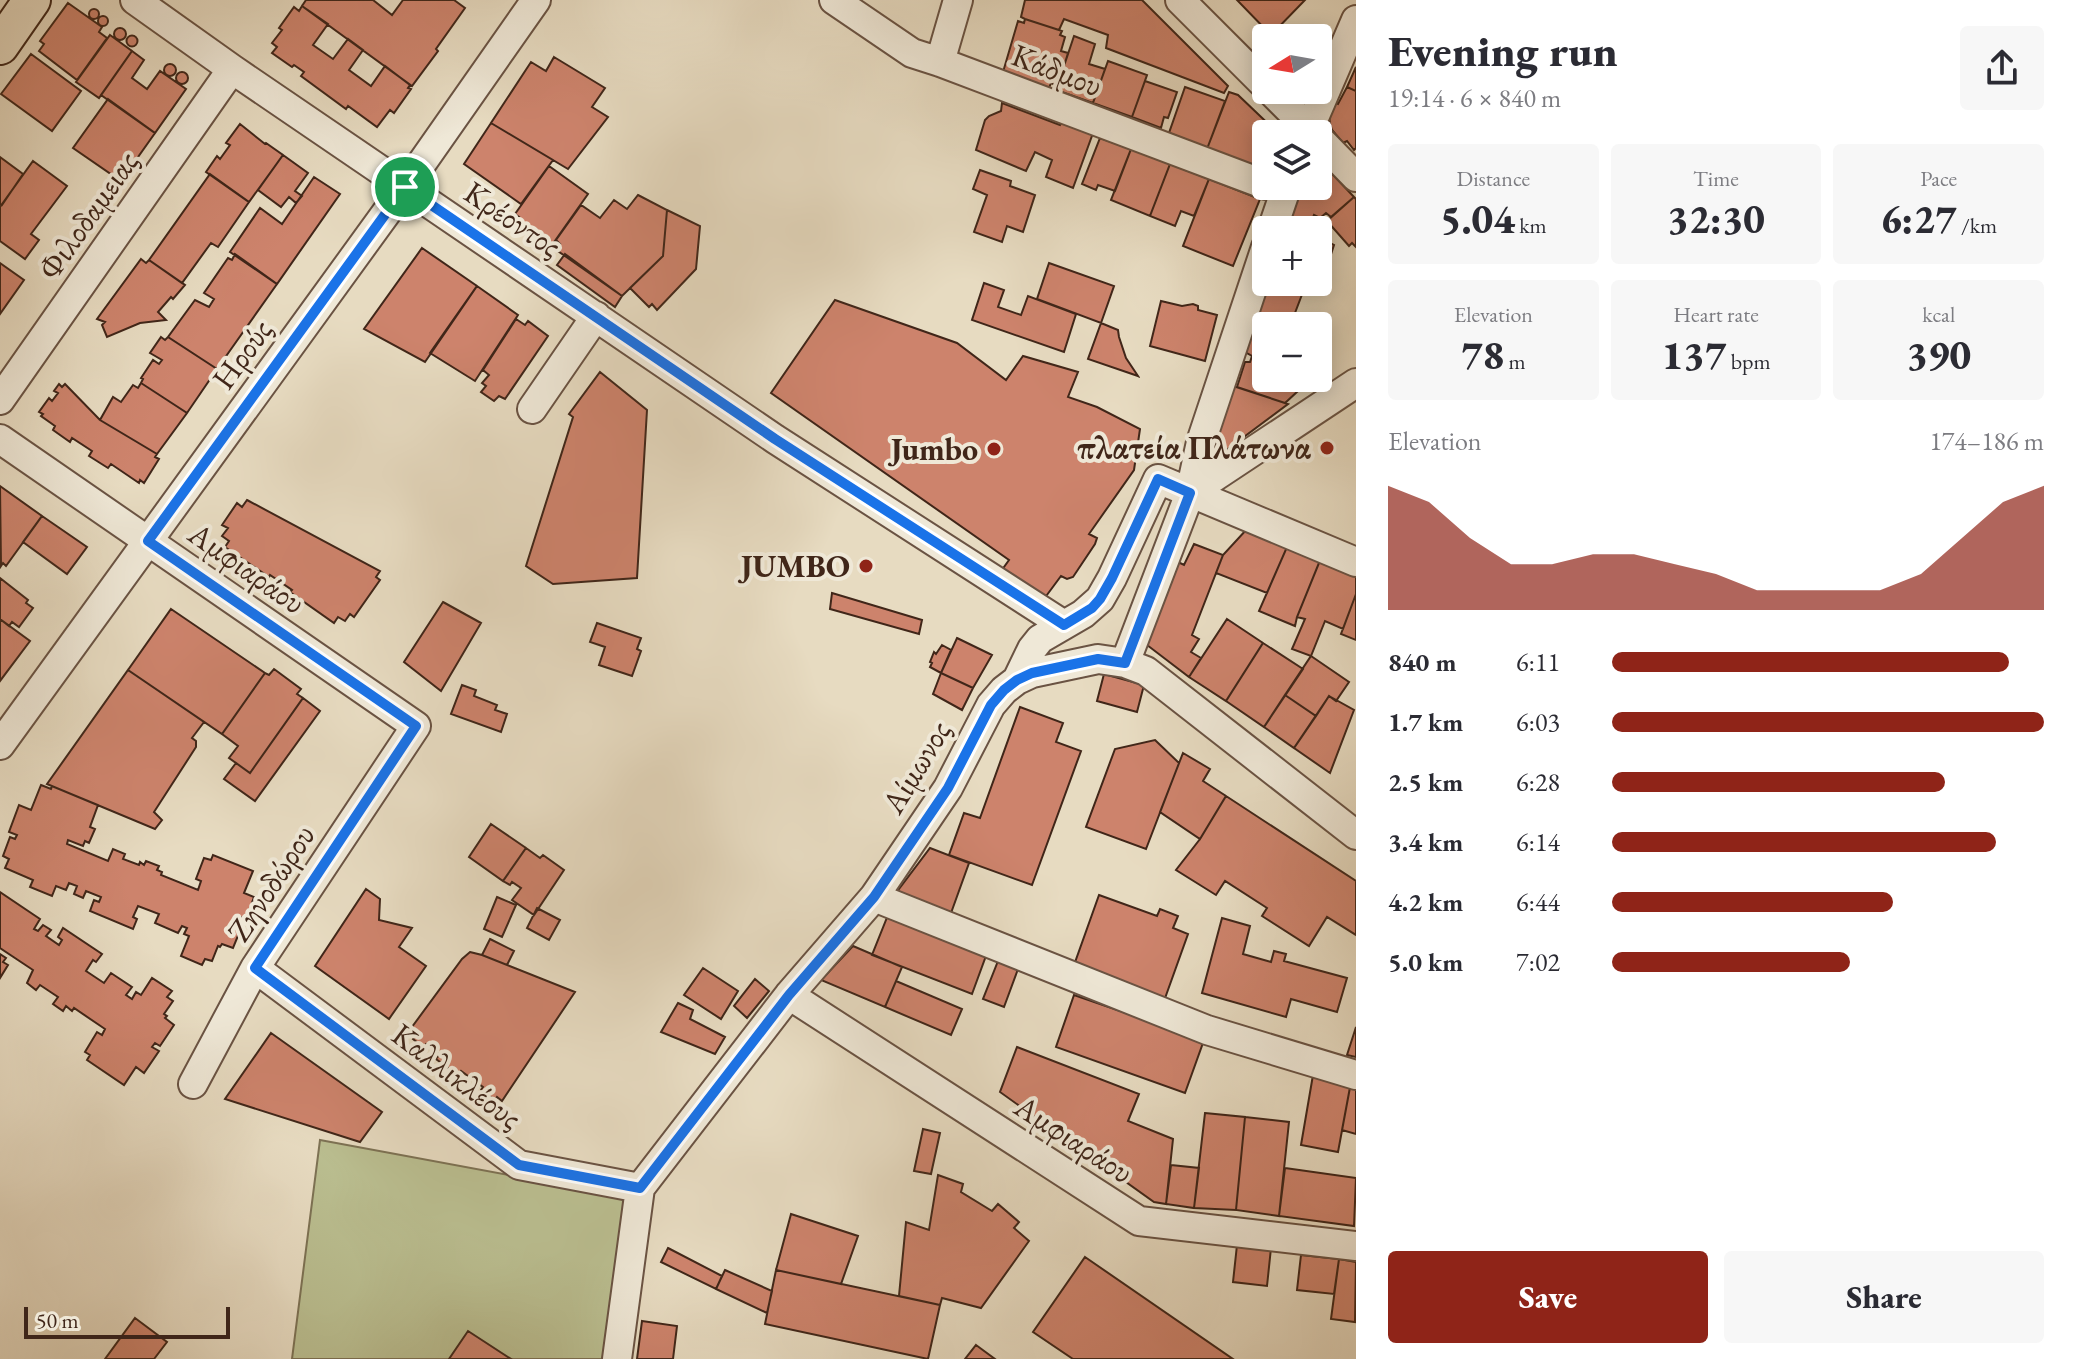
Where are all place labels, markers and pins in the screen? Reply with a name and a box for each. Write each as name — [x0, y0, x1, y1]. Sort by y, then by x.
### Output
pin — [371, 153, 439, 221]
place label: πλατεία Πλάτωνα — [1077, 427, 1312, 469]
place label: Jumbo — [887, 428, 978, 470]
marker: πλατεία Πλάτωνα — [1318, 439, 1336, 457]
marker: Jumbo — [985, 440, 1003, 458]
place label: JUMBO — [738, 545, 850, 587]
marker: JUMBO — [857, 557, 875, 575]

